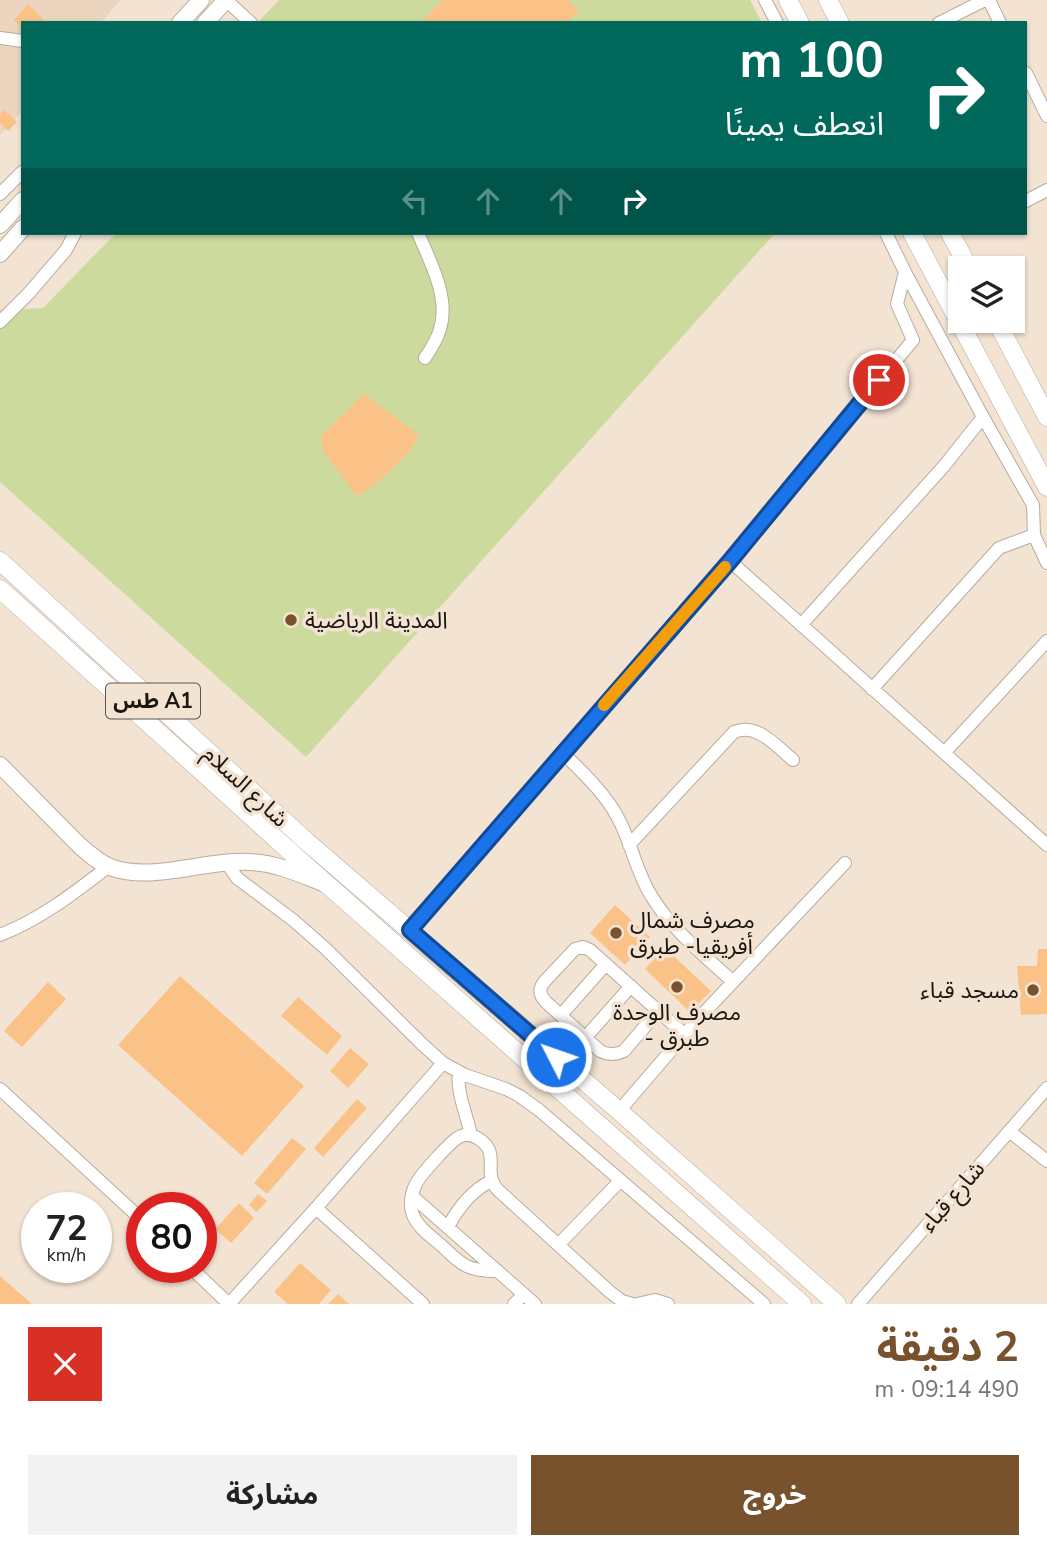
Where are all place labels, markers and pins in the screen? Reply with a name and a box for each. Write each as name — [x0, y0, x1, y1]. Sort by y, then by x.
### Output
pin — [849, 350, 909, 410]
place label: المدينة الرياضية — [305, 605, 448, 636]
marker: المدينة الرياضية — [283, 612, 299, 628]
place label: مصرف شمال أفريقيا- طبرق — [630, 905, 755, 962]
marker: مصرف شمال أفريقيا- طبرق — [608, 925, 624, 941]
place label: مسجد قباء — [920, 975, 1019, 1006]
marker: مصرف الوحدة - طبرق — [669, 979, 685, 995]
marker: مسجد قباء — [1025, 982, 1041, 998]
place label: مصرف الوحدة - طبرق — [613, 997, 741, 1054]

